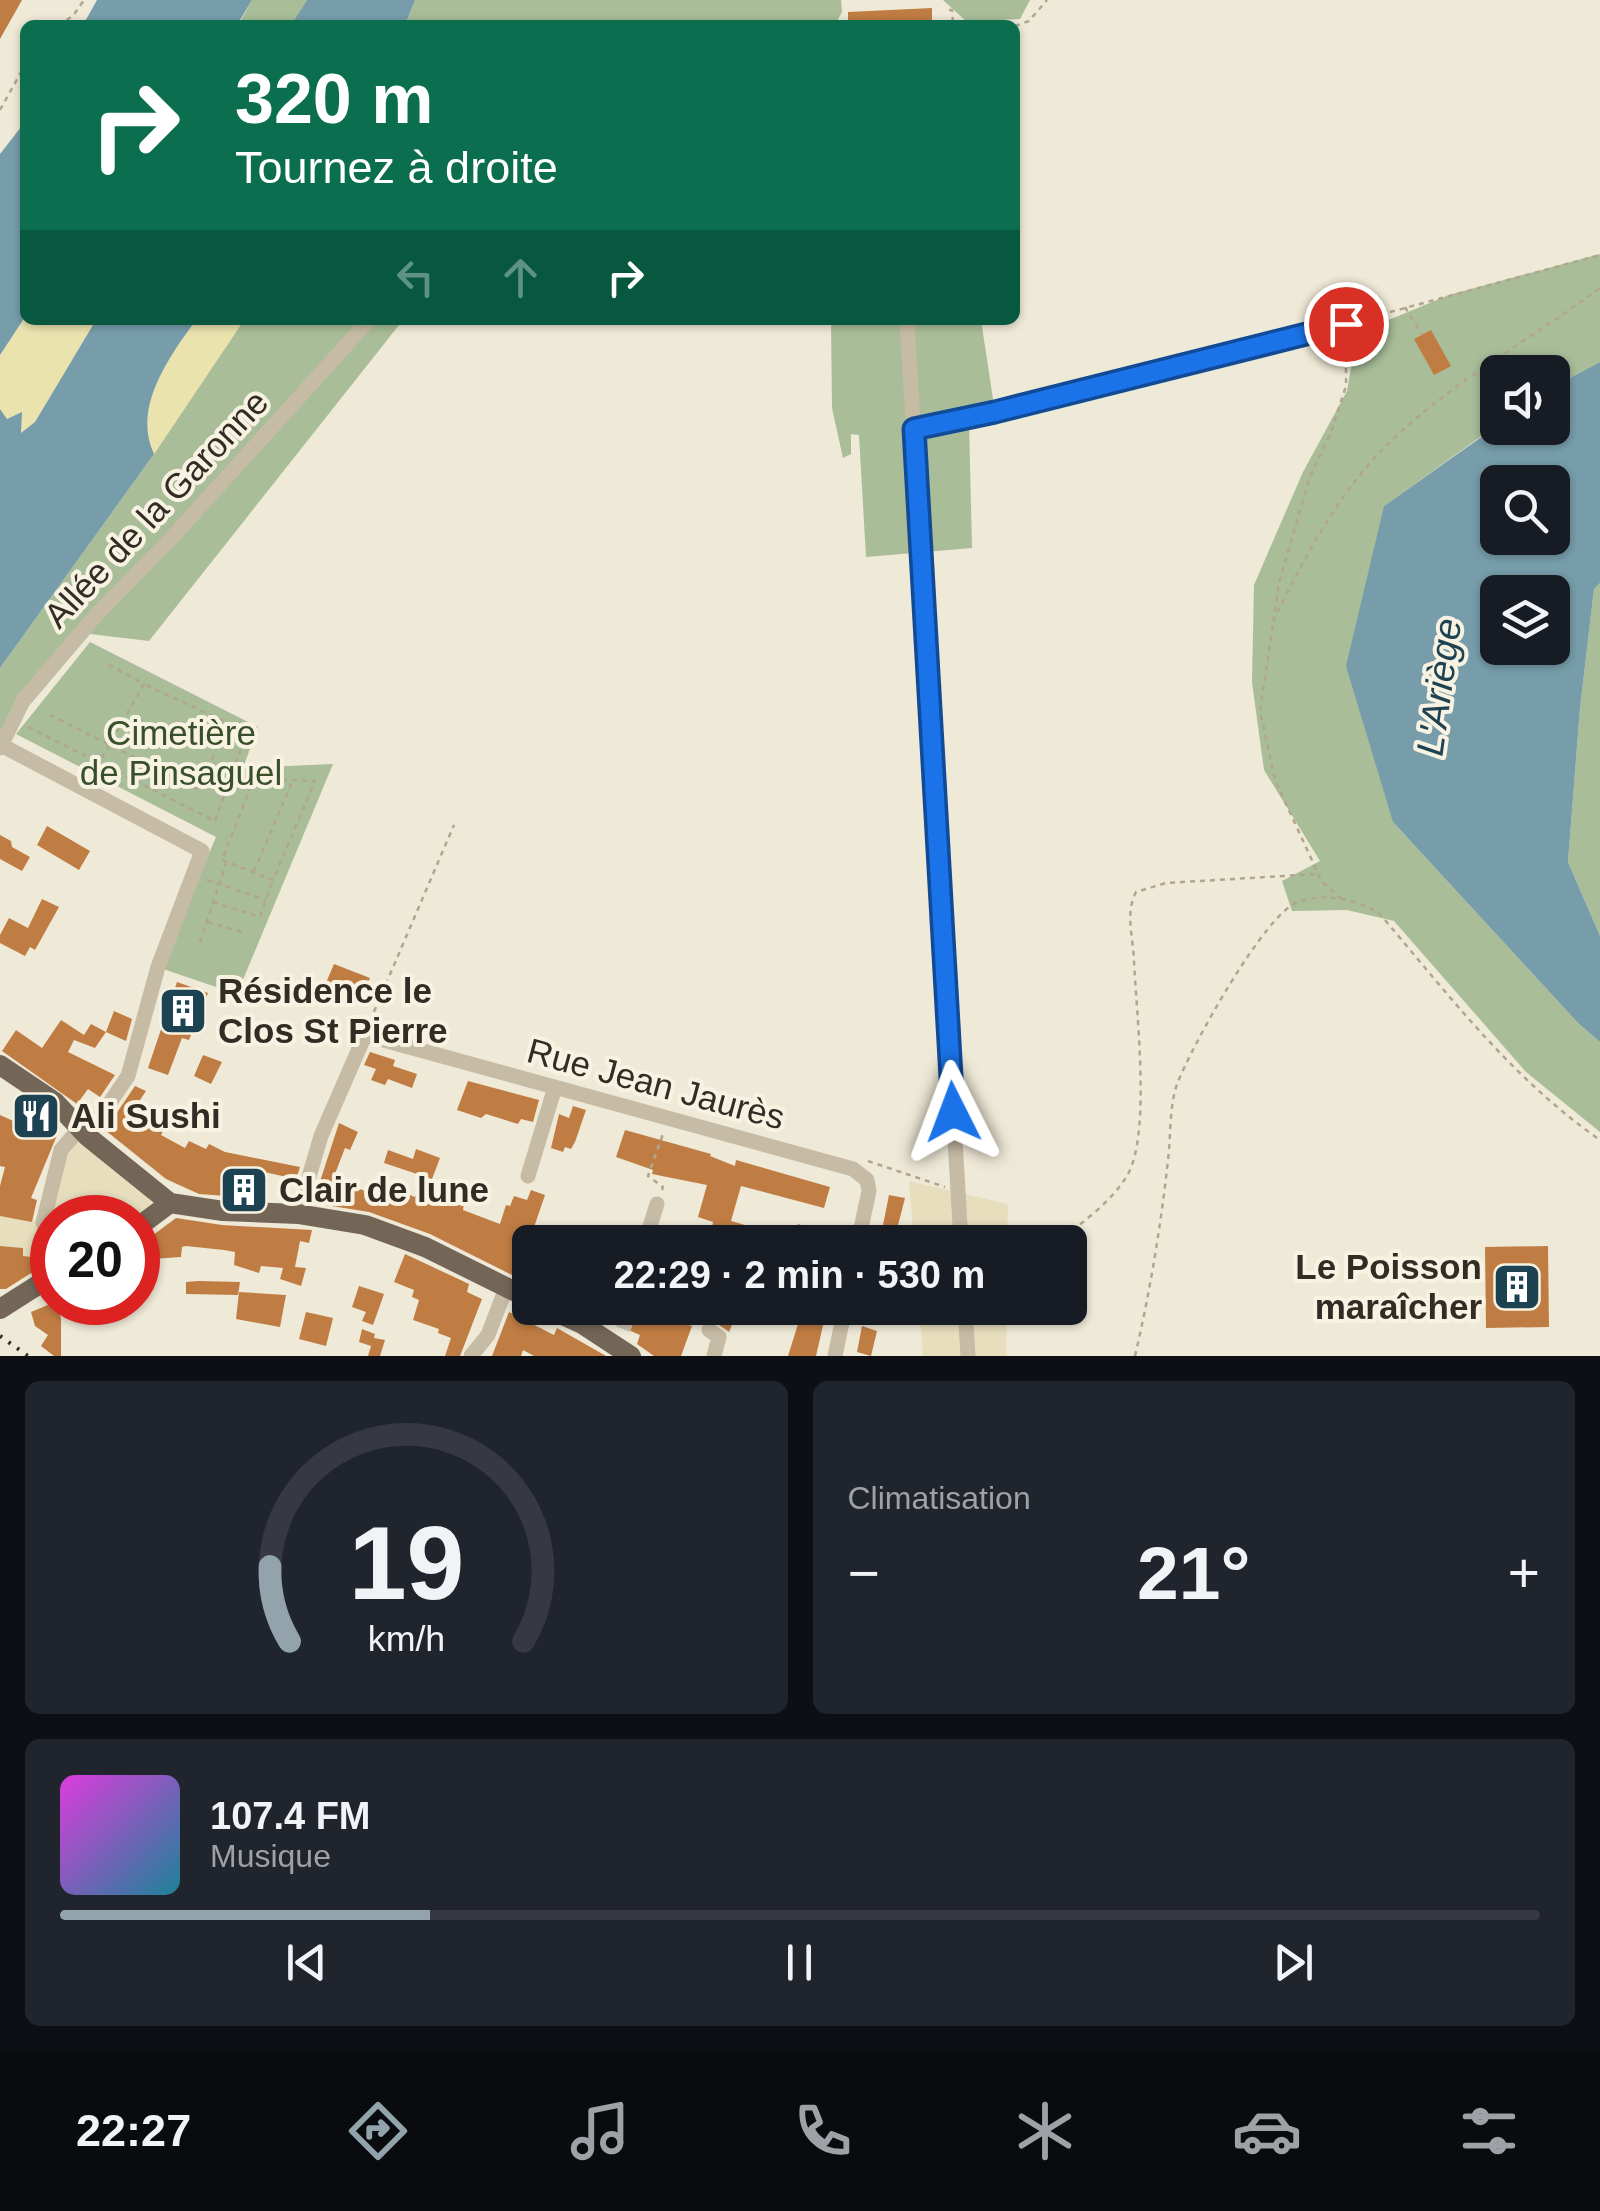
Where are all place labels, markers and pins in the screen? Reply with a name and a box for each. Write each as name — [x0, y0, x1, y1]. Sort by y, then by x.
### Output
pin — [1304, 282, 1389, 367]
place label: Résidence le Clos St Pierre — [218, 971, 448, 1050]
building icon: Résidence le Clos St Pierre — [157, 985, 209, 1037]
restaurant icon: Ali Sushi — [10, 1090, 62, 1142]
place label: Ali Sushi — [71, 1096, 221, 1135]
building icon: Clair de lune — [218, 1164, 270, 1216]
place label: Clair de lune — [279, 1170, 489, 1209]
place label: Le Poisson maraîcher — [1295, 1247, 1482, 1326]
building icon: Le Poisson maraîcher — [1491, 1261, 1543, 1313]

